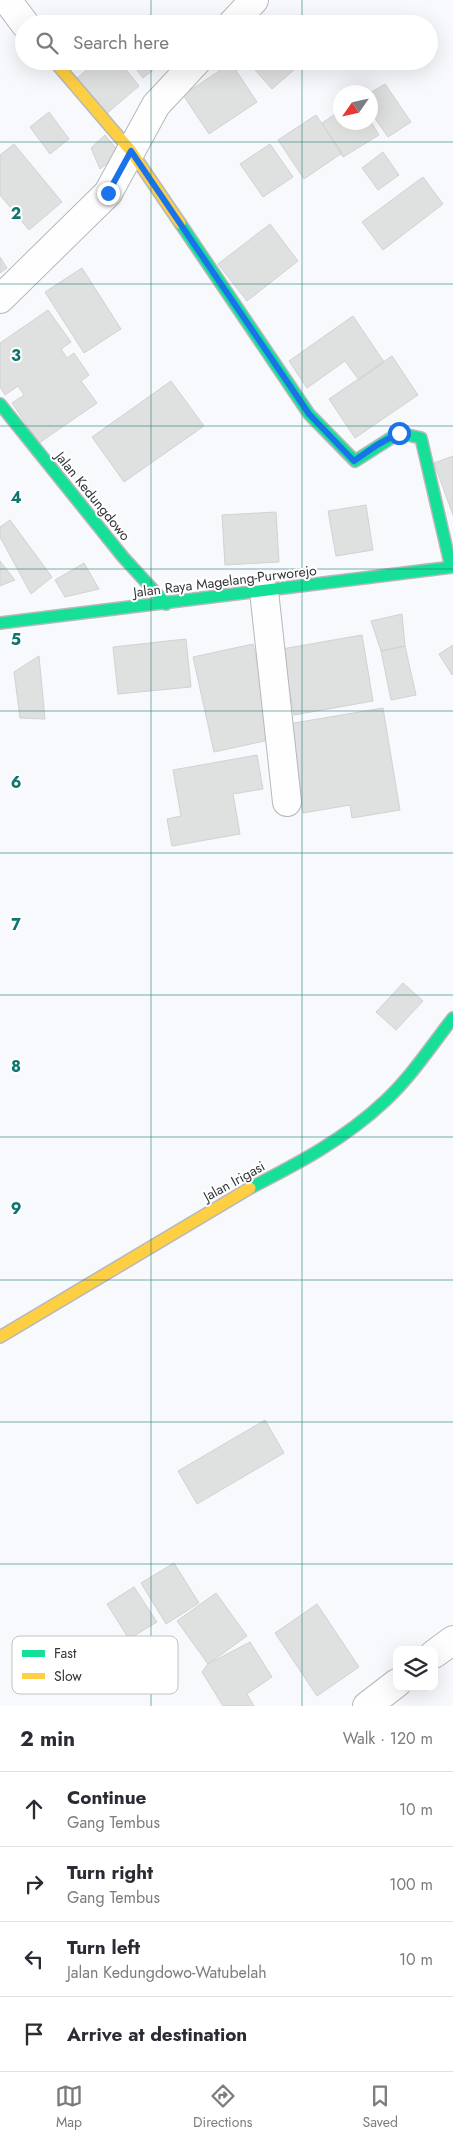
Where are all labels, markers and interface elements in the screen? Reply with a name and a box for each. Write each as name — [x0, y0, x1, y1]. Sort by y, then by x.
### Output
search box — [15, 15, 438, 70]
icon: search — [33, 29, 61, 57]
text: Search here — [73, 29, 169, 56]
north arrow — [333, 85, 378, 130]
route end — [97, 182, 120, 205]
text: 2 — [11, 202, 21, 225]
text: 3 — [11, 344, 21, 367]
route start — [388, 422, 411, 445]
street label: Jalan Kedungdowo — [50, 446, 135, 545]
text: 4 — [10, 486, 22, 509]
street label: Jalan Raya Magelang-Purworejo — [130, 560, 318, 602]
text: 5 — [11, 628, 21, 651]
text: 6 — [11, 771, 21, 794]
text: 7 — [11, 913, 21, 936]
text: 8 — [11, 1055, 21, 1078]
street label: Jalan Irigasi — [198, 1156, 268, 1207]
text: 9 — [11, 1197, 21, 1220]
legend — [12, 1636, 178, 1694]
text: Fast — [54, 1643, 77, 1663]
map controls — [393, 1646, 438, 1691]
button: layers — [393, 1646, 438, 1691]
text: Slow — [54, 1666, 82, 1686]
text: 2 min — [20, 1724, 75, 1754]
text: Walk · 120 m — [343, 1727, 433, 1750]
text: Continue — [67, 1784, 146, 1811]
icon: ahead — [20, 1795, 48, 1823]
text: 10 m — [399, 1798, 433, 1821]
text: Gang Tembus — [67, 1811, 160, 1834]
text: Turn right — [67, 1859, 153, 1886]
icon: right — [20, 1870, 48, 1898]
text: 100 m — [389, 1873, 433, 1896]
text: Gang Tembus — [67, 1886, 160, 1909]
text: Turn left — [67, 1934, 140, 1961]
icon: left — [20, 1945, 48, 1973]
text: 10 m — [399, 1948, 433, 1971]
text: Jalan Kedungdowo-Watubelah — [67, 1961, 267, 1984]
icon: arrive — [20, 2020, 48, 2048]
text: Arrive at destination — [67, 2021, 247, 2048]
tab: Map — [55, 2082, 83, 2132]
tab: Directions — [193, 2082, 252, 2132]
tab: Saved — [362, 2082, 398, 2132]

